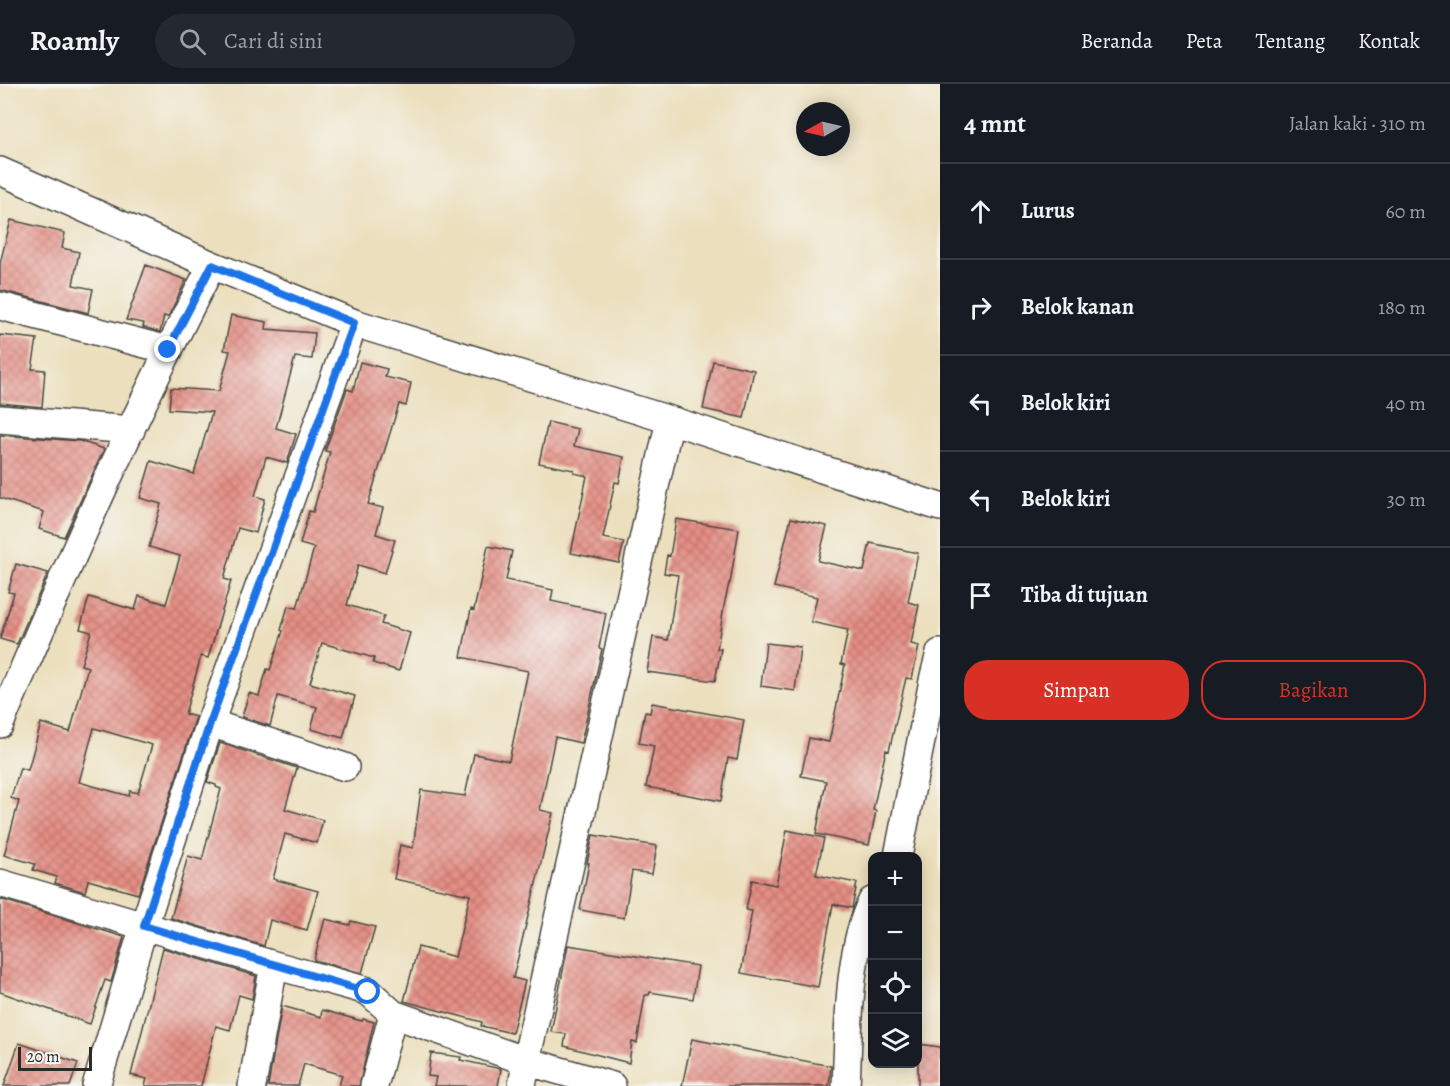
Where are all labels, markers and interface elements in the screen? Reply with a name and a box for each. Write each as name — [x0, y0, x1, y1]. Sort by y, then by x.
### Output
search box — [155, 14, 575, 68]
text: Roamly — [30, 22, 119, 60]
icon: search — [176, 25, 209, 58]
text: Cari di sini — [224, 26, 323, 56]
text: Beranda — [1081, 27, 1153, 55]
text: Peta — [1186, 27, 1222, 55]
text: Tentang — [1255, 27, 1325, 55]
text: Kontak — [1358, 27, 1420, 55]
north arrow — [796, 102, 850, 156]
text: 4 mnt — [964, 106, 1026, 141]
text: Jalan kaki · 310 m — [1289, 110, 1426, 137]
icon: ahead — [964, 195, 997, 228]
text: Lurus — [1021, 196, 1075, 226]
text: 60 m — [1386, 198, 1426, 225]
icon: right — [964, 291, 997, 324]
text: Belok kanan — [1021, 292, 1134, 322]
text: 180 m — [1378, 294, 1426, 321]
route end — [154, 336, 180, 362]
icon: left — [964, 387, 997, 420]
text: Belok kiri — [1021, 388, 1110, 418]
text: 40 m — [1386, 390, 1426, 417]
icon: left — [964, 483, 997, 516]
text: Belok kiri — [1021, 484, 1110, 514]
text: 30 m — [1386, 486, 1426, 513]
icon: arrive — [964, 579, 997, 612]
text: Tiba di tujuan — [1021, 580, 1148, 610]
button: Simpan — [964, 660, 1189, 720]
button: Bagikan — [1201, 660, 1426, 720]
map controls — [868, 852, 922, 1068]
button: + — [868, 852, 922, 906]
button: − — [868, 906, 922, 960]
button: locate — [868, 960, 922, 1014]
route start — [354, 978, 380, 1004]
button: layers — [868, 1014, 922, 1068]
scale bar — [18, 1044, 92, 1072]
text: 20 m — [27, 1046, 60, 1068]

